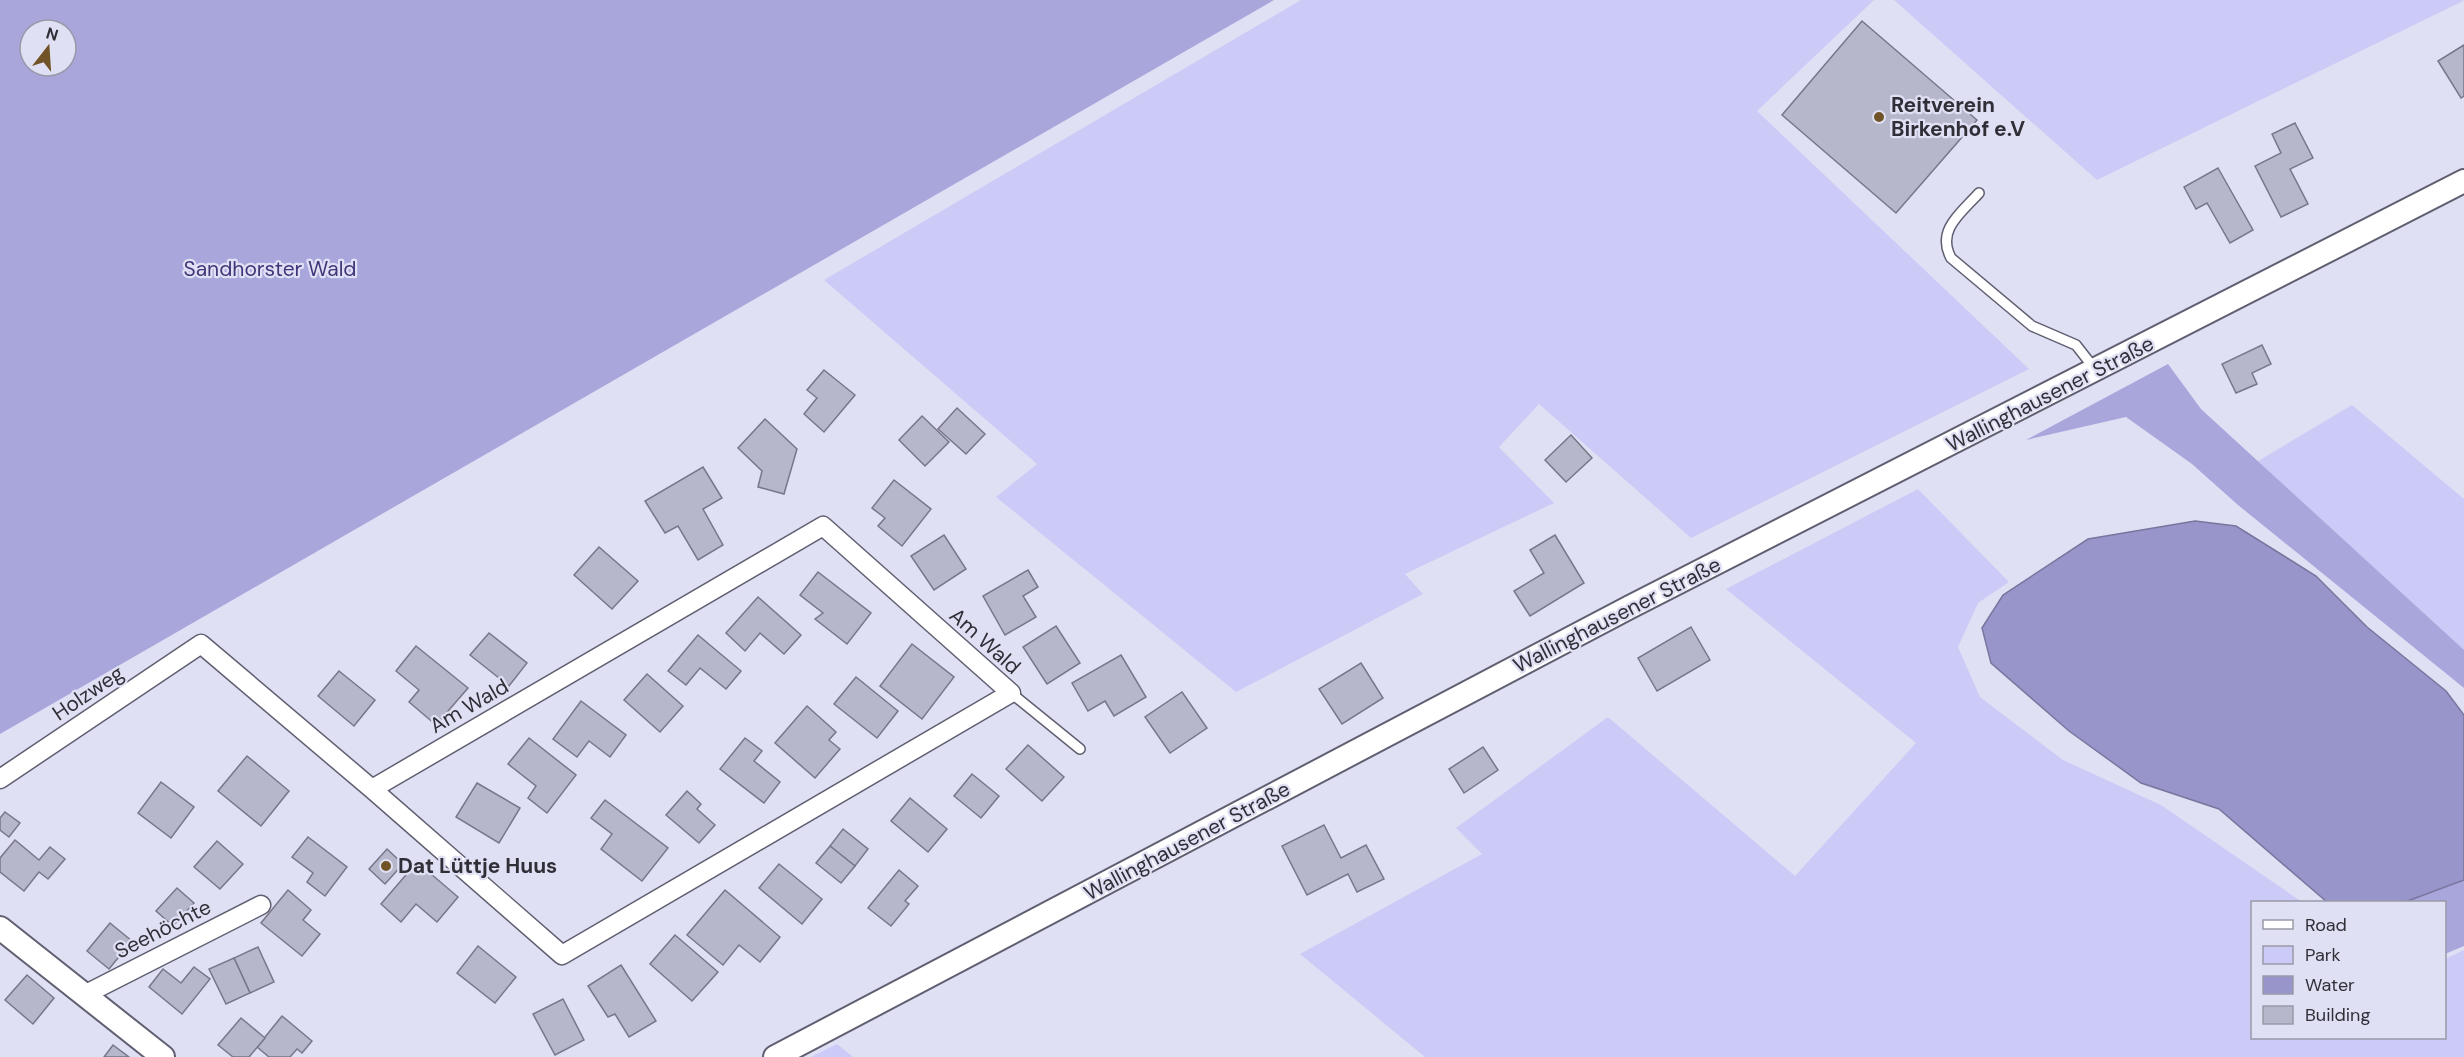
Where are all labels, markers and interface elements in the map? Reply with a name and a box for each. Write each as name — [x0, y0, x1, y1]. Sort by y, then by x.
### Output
north arrow — [18, 18, 78, 78]
text: N — [44, 22, 61, 46]
place label: Reitverein Birkenhof e.V — [1891, 91, 2025, 143]
marker: Reitverein Birkenhof e.V — [1872, 110, 1886, 124]
park label: Sandhorster Wald — [184, 255, 357, 283]
street label: Wallinghausener Straße — [1941, 329, 2159, 459]
street label: Wallinghausener Straße — [1508, 550, 1726, 680]
street label: Am Wald — [943, 602, 1027, 680]
street label: Holzweg — [47, 659, 129, 727]
street label: Am Wald — [424, 672, 514, 740]
street label: Wallinghausener Straße — [1079, 775, 1295, 907]
place label: Dat Lüttje Huus — [398, 852, 557, 880]
marker: Dat Lüttje Huus — [379, 859, 393, 873]
street label: Seehöchte — [110, 893, 216, 965]
legend — [2251, 901, 2446, 1039]
text: Road — [2305, 913, 2347, 937]
text: Park — [2305, 943, 2341, 967]
text: Water — [2305, 973, 2355, 997]
text: Building — [2305, 1003, 2370, 1027]

